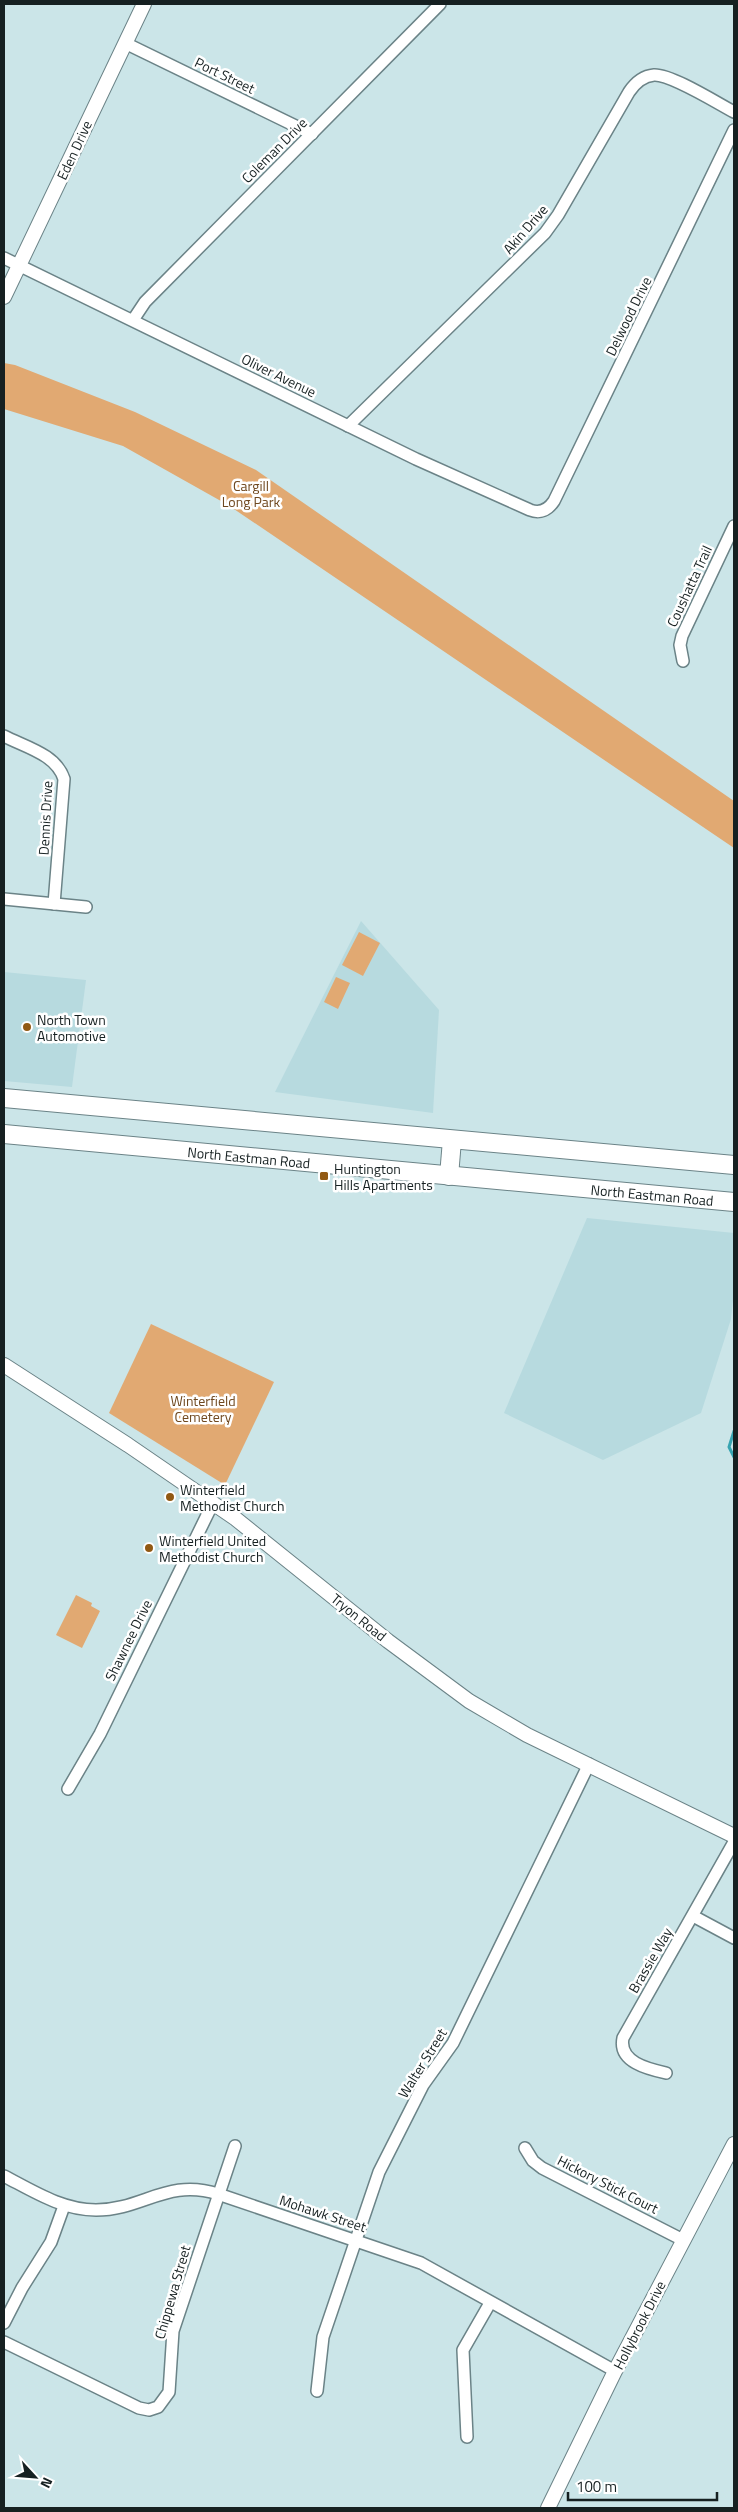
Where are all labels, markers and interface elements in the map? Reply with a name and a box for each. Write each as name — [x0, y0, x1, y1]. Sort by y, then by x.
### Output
street label: Port Street — [191, 51, 259, 99]
street label: Coleman Drive — [236, 112, 312, 188]
street label: Eden Drive — [51, 117, 97, 183]
street label: Akin Drive — [498, 200, 552, 258]
street label: Delwood Drive — [600, 273, 656, 359]
street label: Oliver Avenue — [238, 348, 320, 402]
park label: Cargill Long Park — [222, 475, 281, 512]
street label: Coushatta Trail — [661, 542, 717, 630]
street label: Dennis Drive — [33, 780, 57, 856]
place label: North Town Automotive — [37, 1009, 106, 1046]
marker: North Town Automotive — [21, 1021, 33, 1033]
street label: North Eastman Road — [187, 1141, 311, 1173]
place label: Huntington Hills Apartments — [334, 1158, 433, 1195]
marker: Huntington Hills Apartments — [318, 1170, 330, 1182]
street label: North Eastman Road — [590, 1178, 714, 1211]
park label: Winterfield Cemetery — [170, 1390, 236, 1427]
place label: Winterfield Methodist Church — [180, 1479, 284, 1516]
marker: Winterfield Methodist Church — [164, 1491, 176, 1503]
place label: Winterfield United Methodist Church — [159, 1530, 266, 1567]
marker: Winterfield United Methodist Church — [143, 1542, 155, 1554]
street label: Tryon Road — [327, 1588, 391, 1646]
street label: Shawnee Drive — [99, 1596, 157, 1684]
street label: Brassie Way — [623, 1923, 677, 1997]
street label: Walter Street — [392, 2024, 452, 2102]
street label: Hickory Stick Court — [554, 2150, 662, 2219]
street label: Mohawk Street — [277, 2189, 369, 2237]
street label: Chippewa Street — [149, 2243, 195, 2341]
street label: Hollybrook Drive — [608, 2277, 670, 2373]
north arrow — [10, 2452, 60, 2502]
scale bar — [568, 2470, 717, 2502]
text: N — [36, 2474, 59, 2492]
text: 100 m — [576, 2475, 617, 2498]

